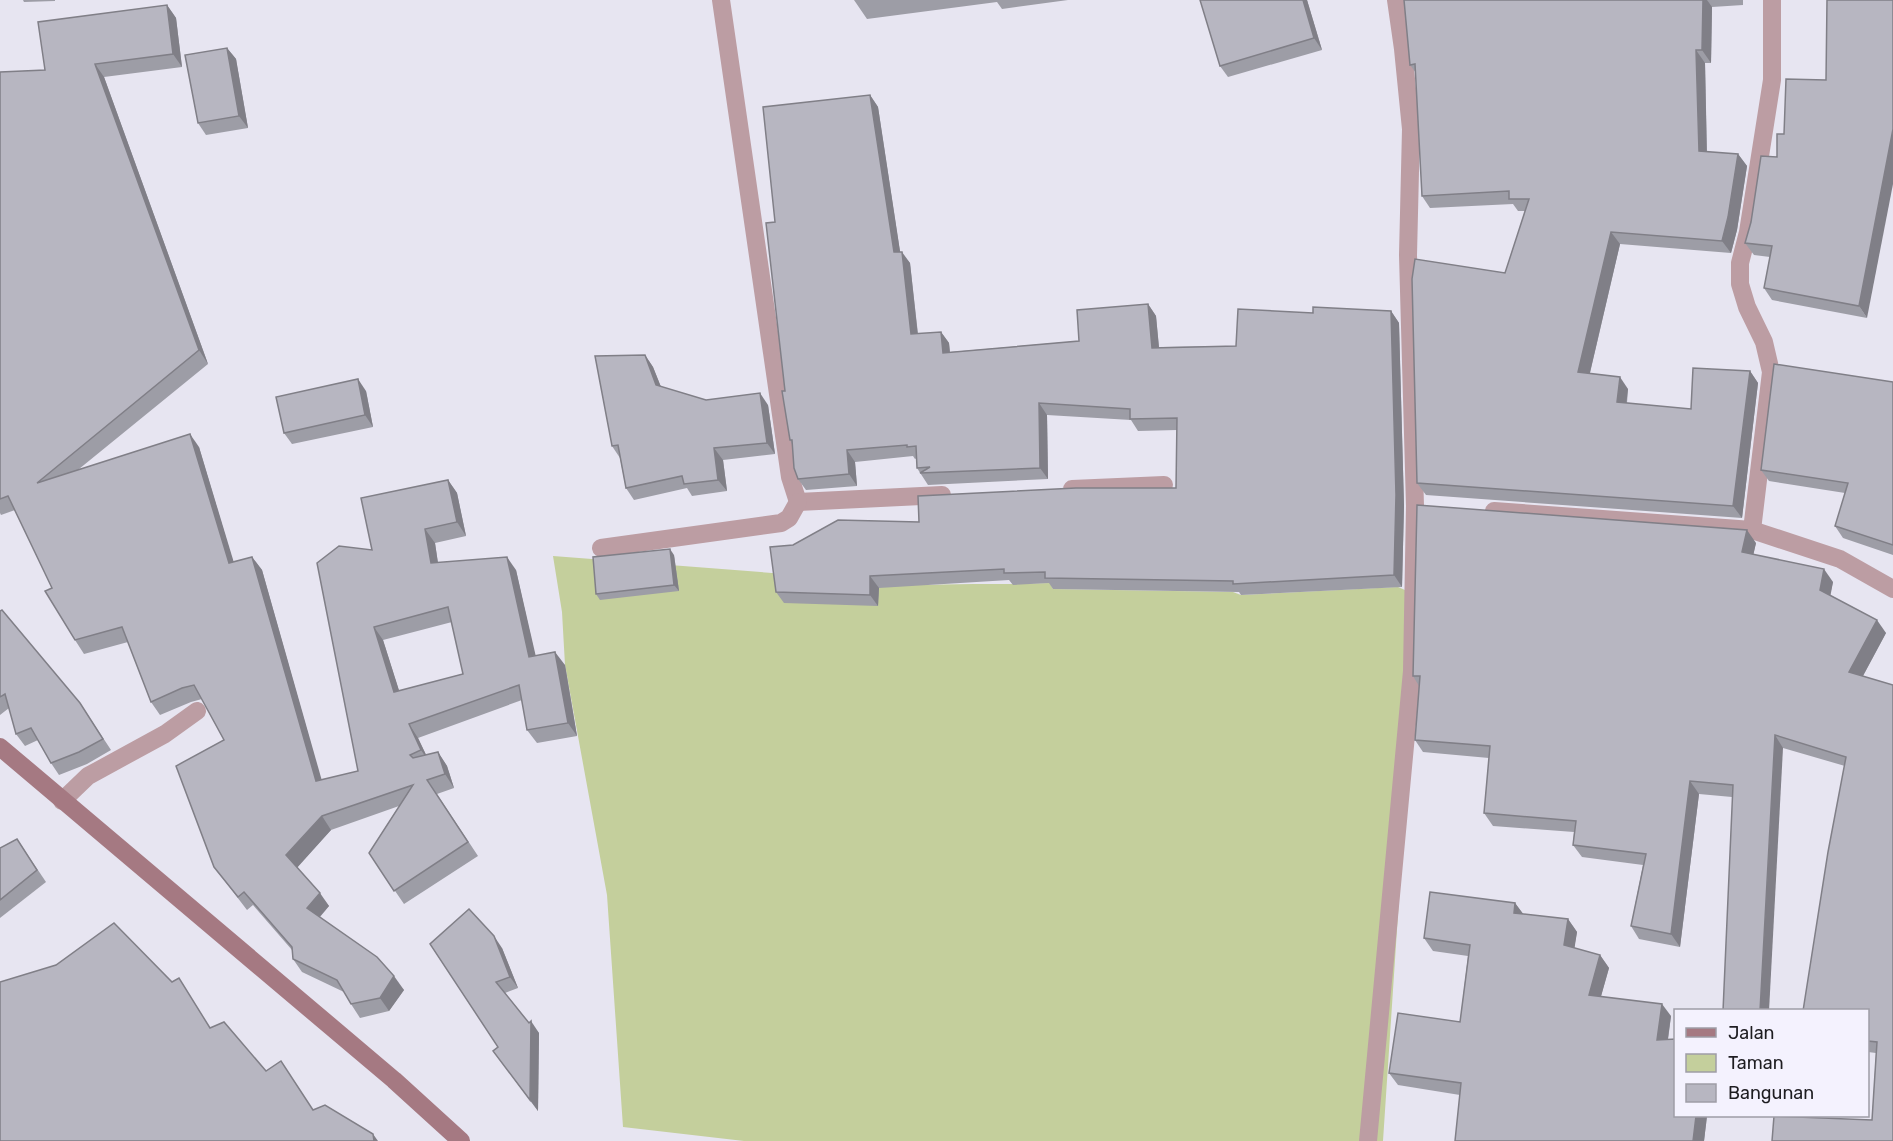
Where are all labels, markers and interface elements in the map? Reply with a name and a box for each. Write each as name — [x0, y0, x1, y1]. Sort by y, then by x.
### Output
legend — [1674, 1009, 1869, 1117]
text: Jalan — [1728, 1022, 1775, 1044]
text: Taman — [1728, 1052, 1784, 1074]
text: Bangunan — [1728, 1082, 1814, 1104]

